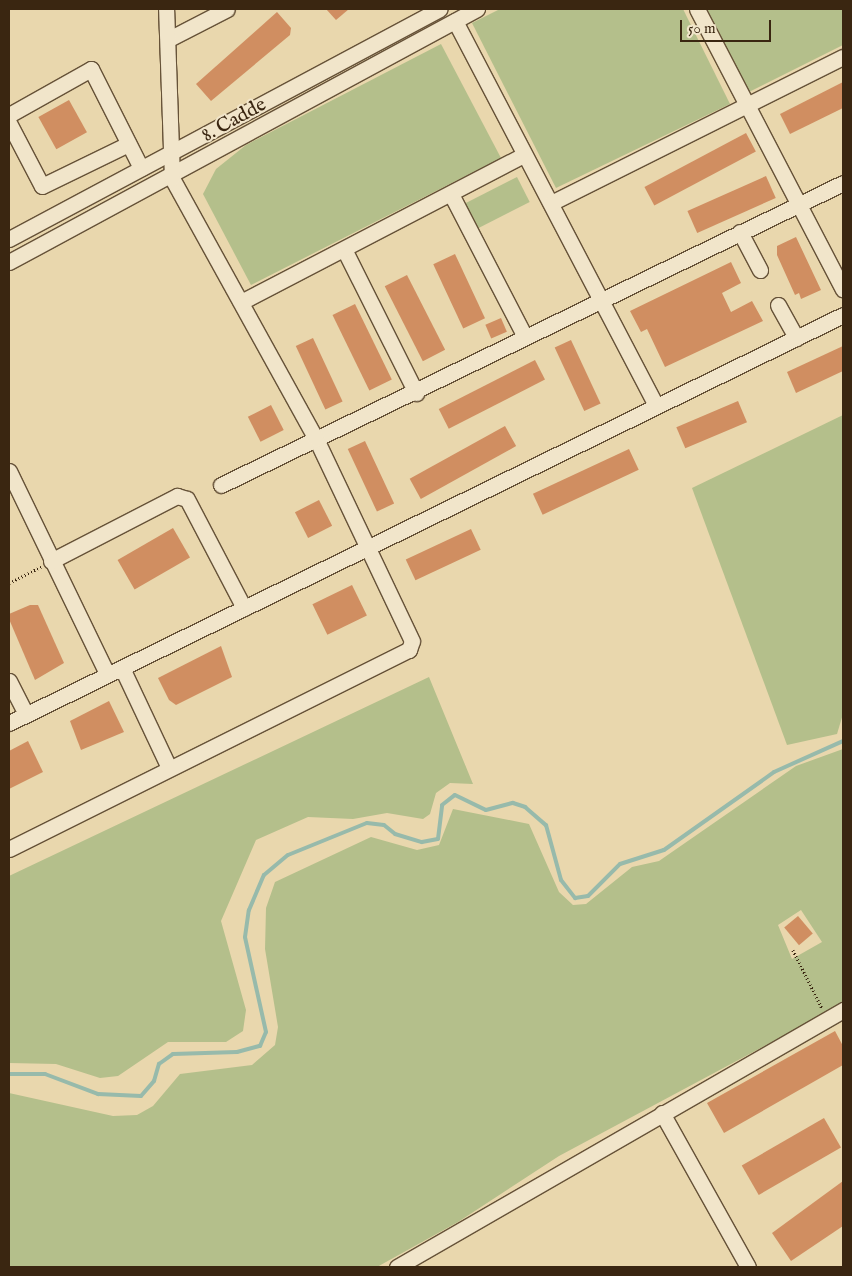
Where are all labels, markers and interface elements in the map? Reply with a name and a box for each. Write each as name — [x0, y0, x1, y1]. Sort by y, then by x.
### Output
scale bar — [682, 10, 773, 42]
text: 50 m — [688, 19, 716, 38]
street label: 8. Cadde — [198, 93, 270, 147]

